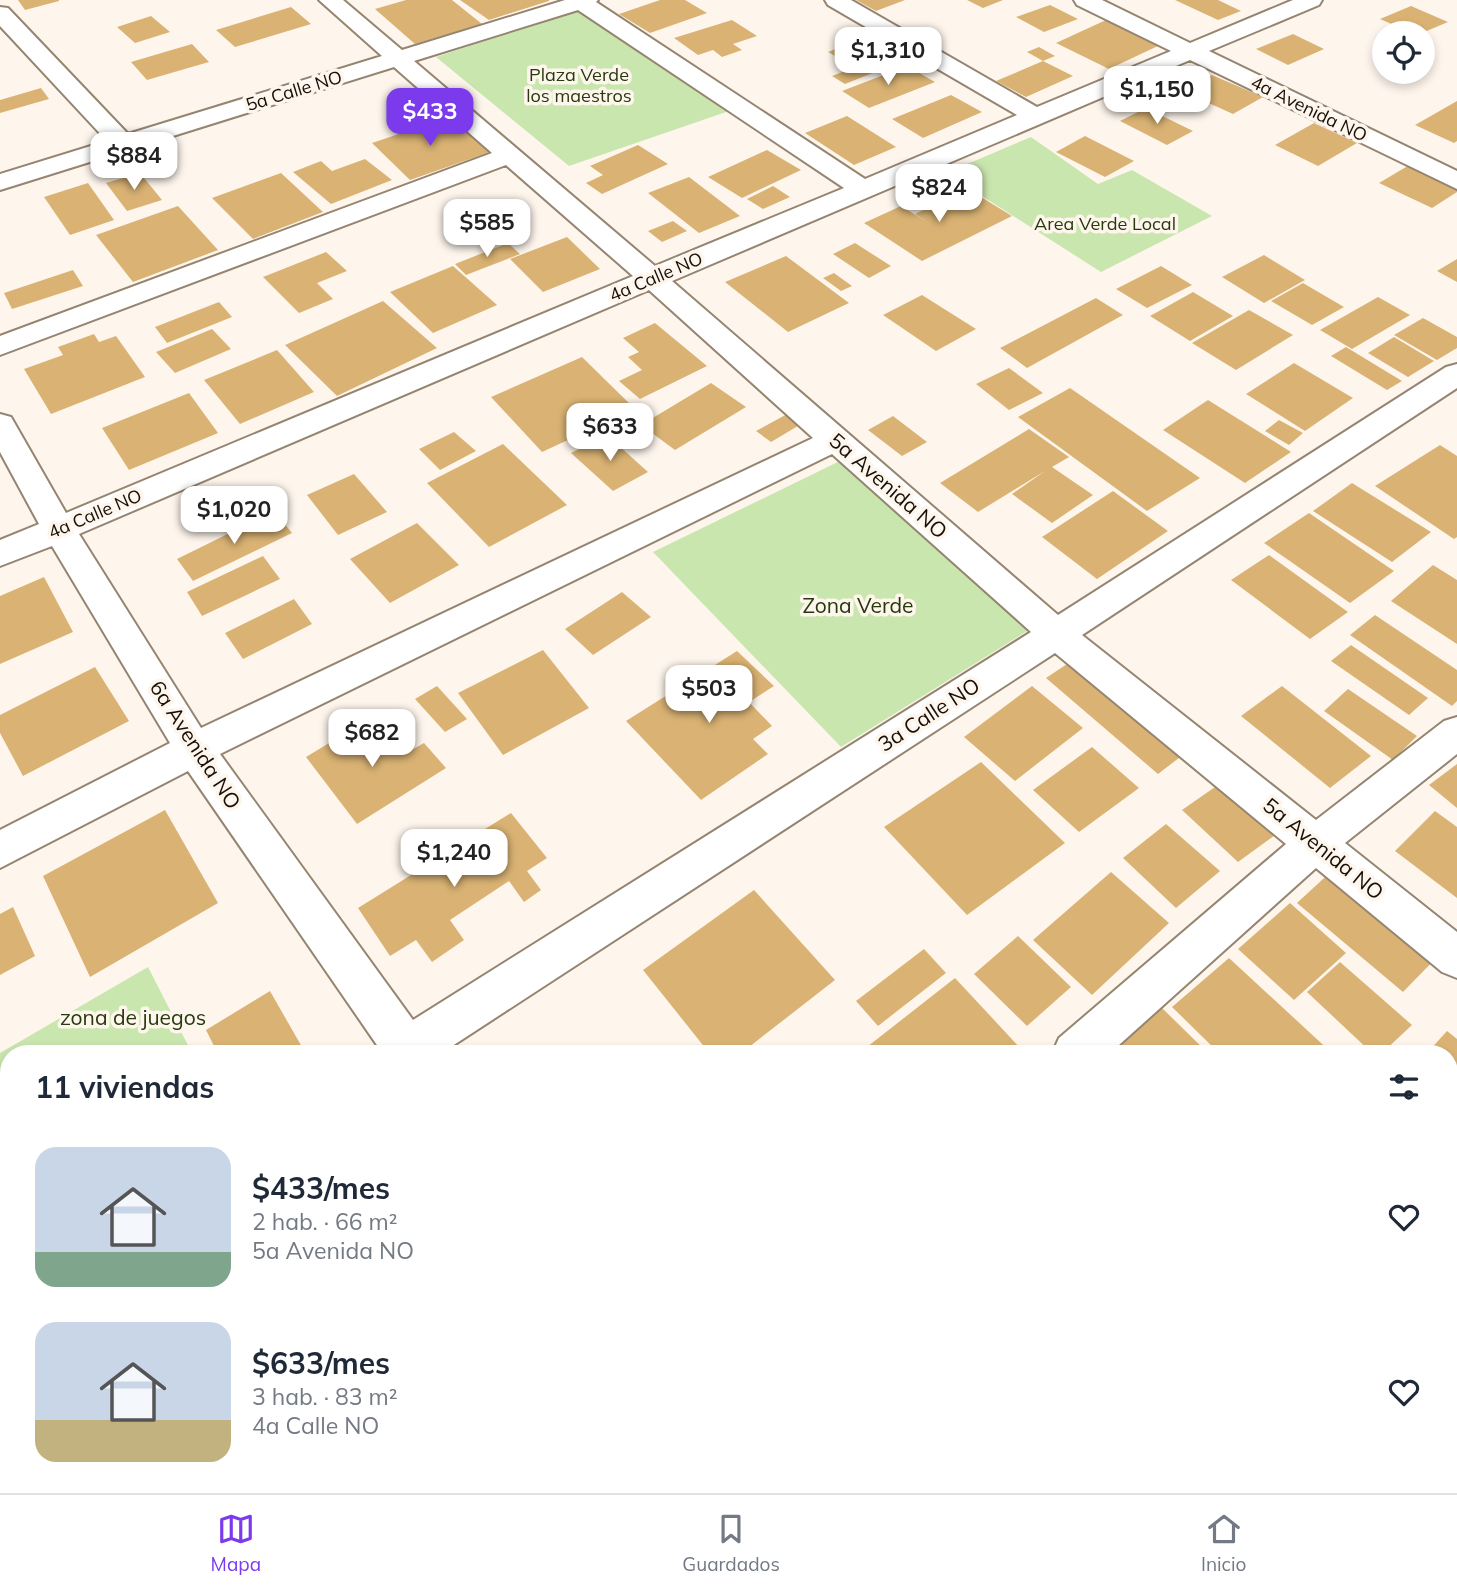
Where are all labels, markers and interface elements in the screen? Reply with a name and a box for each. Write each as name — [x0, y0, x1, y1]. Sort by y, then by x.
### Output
map controls — [1372, 21, 1435, 84]
button: locate — [1372, 21, 1435, 84]
pin: $1,310 — [831, 28, 945, 87]
text: $1,310 — [851, 35, 925, 64]
park label: Plaza Verde los maestros — [526, 63, 632, 107]
street label: 5a Calle NO — [243, 65, 345, 116]
pin: $1,150 — [1100, 66, 1214, 126]
street label: 4a Avenida NO — [1247, 70, 1371, 147]
text: $1,150 — [1120, 74, 1194, 103]
pin: $433 — [389, 88, 471, 148]
text: $433 — [402, 96, 458, 125]
pin: $884 — [93, 132, 175, 192]
text: $884 — [106, 140, 162, 169]
pin: $824 — [898, 164, 980, 224]
text: $824 — [911, 172, 967, 201]
pin: $585 — [446, 200, 528, 259]
text: $585 — [459, 207, 515, 236]
park label: Area Verde Local — [1034, 212, 1176, 235]
street label: 4a Calle NO — [606, 247, 706, 307]
pin: $633 — [569, 404, 651, 463]
text: $633 — [582, 411, 638, 440]
street label: 5a Avenida NO — [824, 427, 953, 544]
street label: 4a Calle NO — [45, 484, 145, 544]
pin: $1,020 — [177, 486, 291, 546]
text: $1,020 — [197, 494, 271, 523]
park label: Zona Verde — [803, 592, 913, 618]
pin: $503 — [668, 666, 750, 725]
street label: 3a Calle NO — [873, 672, 984, 757]
text: $503 — [681, 673, 737, 702]
street label: 6a Avenida NO — [145, 675, 247, 814]
pin: $682 — [331, 710, 413, 769]
text: $682 — [344, 717, 400, 746]
street label: 5a Avenida NO — [1258, 792, 1389, 905]
pin: $1,240 — [397, 830, 511, 889]
text: $1,240 — [417, 837, 491, 866]
park label: zona de juegos — [60, 1004, 206, 1030]
text: 11 viviendas — [35, 1068, 214, 1106]
icon: filters — [1385, 1068, 1423, 1106]
text: $433/mes — [252, 1169, 390, 1207]
icon: home — [91, 1175, 175, 1259]
icon: heart — [1385, 1198, 1423, 1236]
text: 2 hab. · 66 m² — [252, 1207, 397, 1236]
text: 5a Avenida NO — [252, 1236, 414, 1265]
text: $633/mes — [252, 1344, 390, 1382]
icon: home — [91, 1350, 175, 1434]
icon: heart — [1385, 1373, 1423, 1411]
text: 3 hab. · 83 m² — [252, 1382, 397, 1411]
text: 4a Calle NO — [252, 1411, 379, 1440]
tab: Mapa — [211, 1510, 261, 1576]
tab: Guardados — [682, 1510, 780, 1576]
tab: Inicio — [1201, 1510, 1246, 1576]

